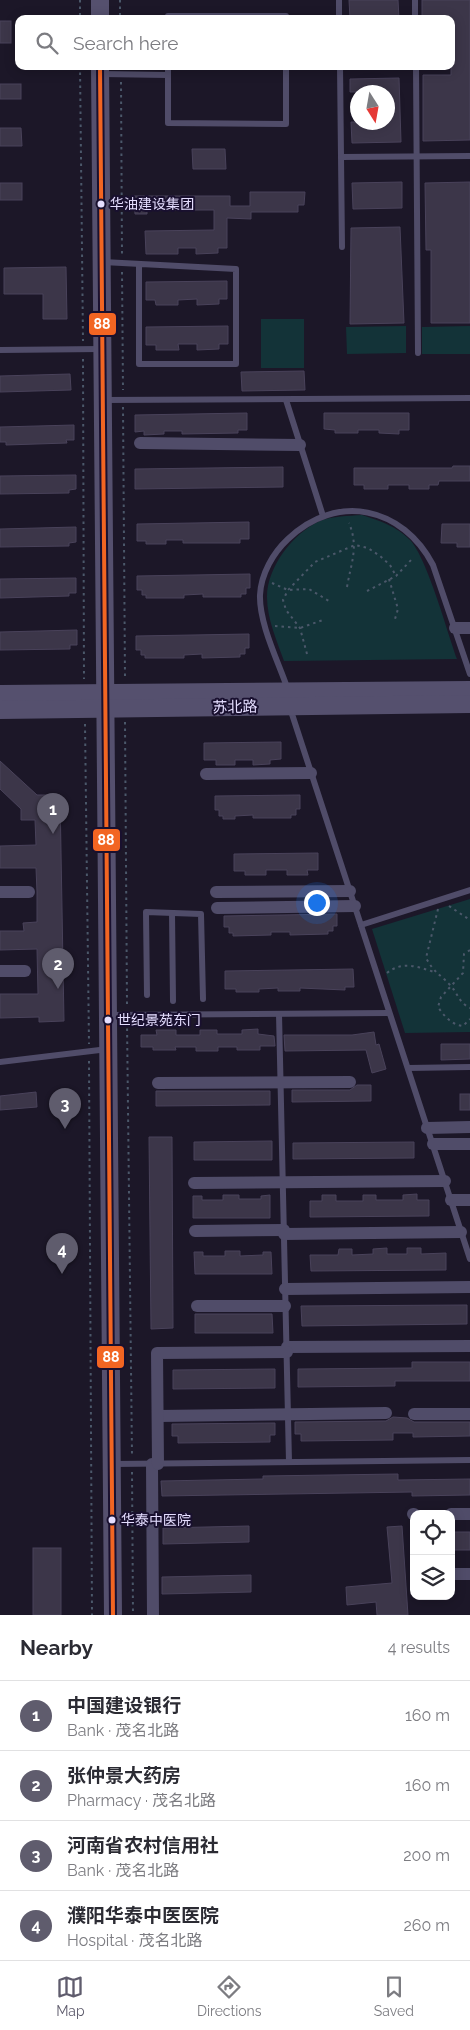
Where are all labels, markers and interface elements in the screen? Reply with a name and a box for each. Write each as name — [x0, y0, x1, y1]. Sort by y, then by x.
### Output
search box — [15, 15, 455, 70]
icon: search — [33, 29, 61, 57]
text: Search here — [73, 32, 179, 54]
north arrow — [350, 85, 395, 130]
place label: 华油建设集团 — [110, 196, 194, 212]
marker: 华油建设集团 — [96, 199, 106, 209]
line badge: 88 — [88, 312, 117, 336]
text: 88 — [94, 316, 110, 332]
street label: 苏北路 — [212, 698, 258, 716]
pin: 1 — [37, 793, 69, 834]
line badge: 88 — [92, 828, 121, 852]
text: 88 — [98, 832, 114, 848]
your location — [304, 890, 330, 916]
pin: 2 — [42, 948, 74, 989]
place label: 世纪景苑东门 — [117, 1012, 201, 1028]
marker: 世纪景苑东门 — [103, 1015, 113, 1025]
pin: 3 — [49, 1088, 81, 1129]
pin: 4 — [46, 1233, 78, 1274]
line badge: 88 — [96, 1345, 125, 1369]
text: 88 — [103, 1349, 119, 1365]
map controls — [410, 1510, 455, 1600]
button: locate — [410, 1510, 455, 1555]
place label: 华泰中医院 — [121, 1512, 191, 1528]
marker: 华泰中医院 — [107, 1515, 117, 1525]
button: layers — [410, 1555, 455, 1600]
text: Nearby — [20, 1635, 93, 1660]
text: 4 results — [388, 1638, 450, 1657]
text: 中国建设银行 — [67, 1694, 181, 1716]
text: 1 — [32, 1706, 40, 1725]
text: 160 m — [405, 1706, 450, 1725]
text: Bank · 茂名北路 — [67, 1721, 179, 1740]
text: 张仲景大药房 — [67, 1764, 181, 1786]
text: 2 — [31, 1776, 41, 1795]
text: 160 m — [405, 1776, 450, 1795]
text: Pharmacy · 茂名北路 — [67, 1791, 216, 1810]
text: 河南省农村信用社 — [67, 1834, 219, 1856]
text: 3 — [32, 1846, 40, 1865]
text: 200 m — [403, 1846, 450, 1865]
text: Bank · 茂名北路 — [67, 1861, 179, 1880]
text: 濮阳华泰中医医院 — [67, 1904, 219, 1926]
text: 4 — [31, 1916, 41, 1935]
text: 260 m — [403, 1916, 450, 1935]
text: Hospital · 茂名北路 — [67, 1931, 202, 1950]
tab: Map — [56, 1973, 85, 2019]
tab: Directions — [197, 1973, 262, 2019]
tab: Saved — [374, 1973, 414, 2019]

